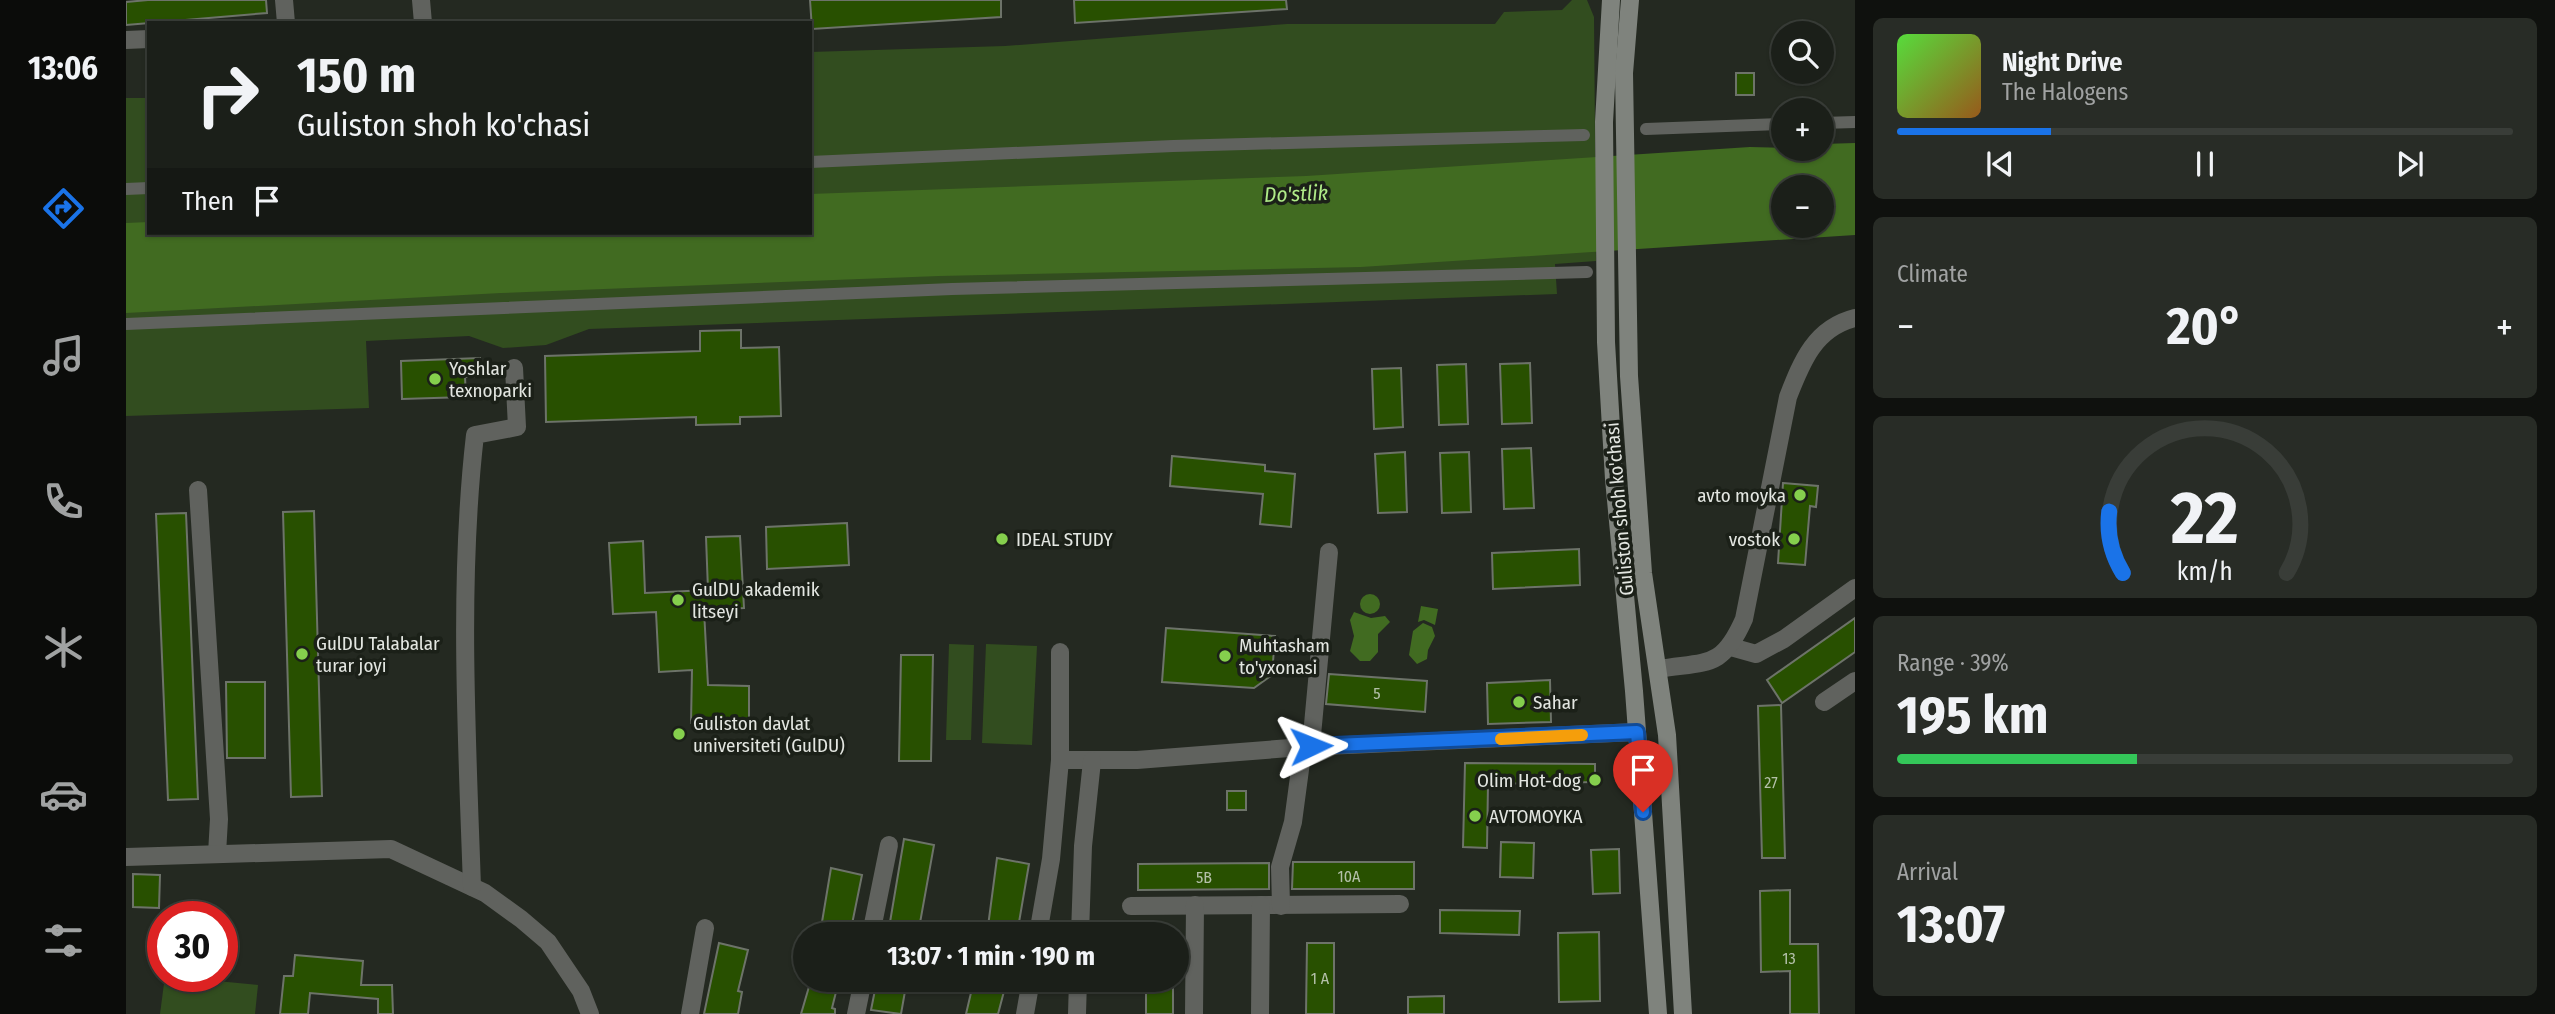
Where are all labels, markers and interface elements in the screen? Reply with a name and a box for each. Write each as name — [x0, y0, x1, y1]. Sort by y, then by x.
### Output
map controls — [1771, 21, 1834, 238]
button: search — [1771, 21, 1834, 84]
text: 150 m — [297, 46, 416, 105]
text: Night Drive — [2002, 47, 2122, 78]
text: 13:06 — [28, 49, 98, 87]
icon: right — [182, 49, 273, 140]
text: The Halogens — [2002, 78, 2128, 106]
button: + — [1771, 98, 1834, 161]
text: Guliston shoh ko'chasi — [297, 106, 590, 144]
icon: previous — [1981, 145, 2019, 183]
icon: pause — [2186, 145, 2224, 183]
icon: next — [2391, 145, 2429, 183]
button: − — [1771, 175, 1834, 238]
water label: Do'stlik — [1264, 180, 1328, 208]
icon: arrive — [248, 182, 286, 220]
icon: directions — [39, 184, 88, 233]
text: Then — [182, 186, 234, 217]
text: Climate — [1897, 260, 1968, 288]
text: 20° — [2167, 295, 2243, 358]
text: − — [1897, 304, 1914, 350]
text: + — [2496, 304, 2513, 350]
icon: music — [39, 331, 88, 380]
place label: Yoshlar texnoparki — [449, 357, 532, 402]
marker: Yoshlar texnoparki — [427, 371, 443, 387]
street label: Guliston shoh ko'chasi — [1600, 421, 1639, 597]
text: 22 — [2170, 475, 2239, 562]
icon: phone — [39, 477, 88, 526]
place label: avto moyka — [1697, 484, 1786, 507]
marker: avto moyka — [1792, 487, 1808, 503]
place label: IDEAL STUDY — [1016, 528, 1113, 551]
place label: vostok — [1729, 528, 1780, 551]
marker: IDEAL STUDY — [994, 531, 1010, 547]
marker: vostok — [1786, 531, 1802, 547]
text: km/h — [2177, 557, 2233, 587]
place label: GulDU akademik litseyi — [692, 578, 820, 623]
marker: GulDU akademik litseyi — [670, 592, 686, 608]
icon: climate — [39, 623, 88, 672]
place label: GulDU Talabalar turar joyi — [316, 632, 440, 677]
place label: Muhtasham to'yxonasi — [1239, 634, 1330, 679]
marker: GulDU Talabalar turar joyi — [294, 646, 310, 662]
marker: Muhtasham to'yxonasi — [1217, 648, 1233, 664]
text: Range · 39% — [1897, 649, 2009, 677]
house number: 5 — [1373, 684, 1381, 703]
text: 195 km — [1897, 684, 2048, 747]
place label: Sahar — [1533, 691, 1578, 714]
marker: Sahar — [1511, 694, 1527, 710]
position arrow — [1274, 709, 1348, 783]
place label: Guliston davlat universiteti (GulDU) — [693, 712, 845, 757]
marker: Guliston davlat universiteti (GulDU) — [671, 726, 687, 742]
pin — [1613, 740, 1673, 812]
icon: arrive — [1624, 751, 1662, 789]
place label: Olim Hot-dog — [1477, 769, 1581, 792]
icon: car — [39, 770, 88, 819]
marker: Olim Hot-dog — [1587, 772, 1603, 788]
house number: 27 — [1764, 773, 1778, 792]
place label: AVTOMOYKA — [1489, 805, 1583, 828]
marker: AVTOMOYKA — [1467, 808, 1483, 824]
text: Arrival — [1897, 858, 1958, 886]
house number: 10A — [1338, 867, 1361, 886]
house number: 5B — [1196, 868, 1212, 887]
text: 13:07 — [1897, 893, 2005, 956]
speed limit sign: 30 — [147, 901, 238, 992]
icon: filters — [39, 916, 88, 965]
text: 13:07 · 1 min · 190 m — [887, 941, 1095, 972]
house number: 13 — [1782, 949, 1796, 968]
house number: 1 А — [1311, 969, 1330, 988]

